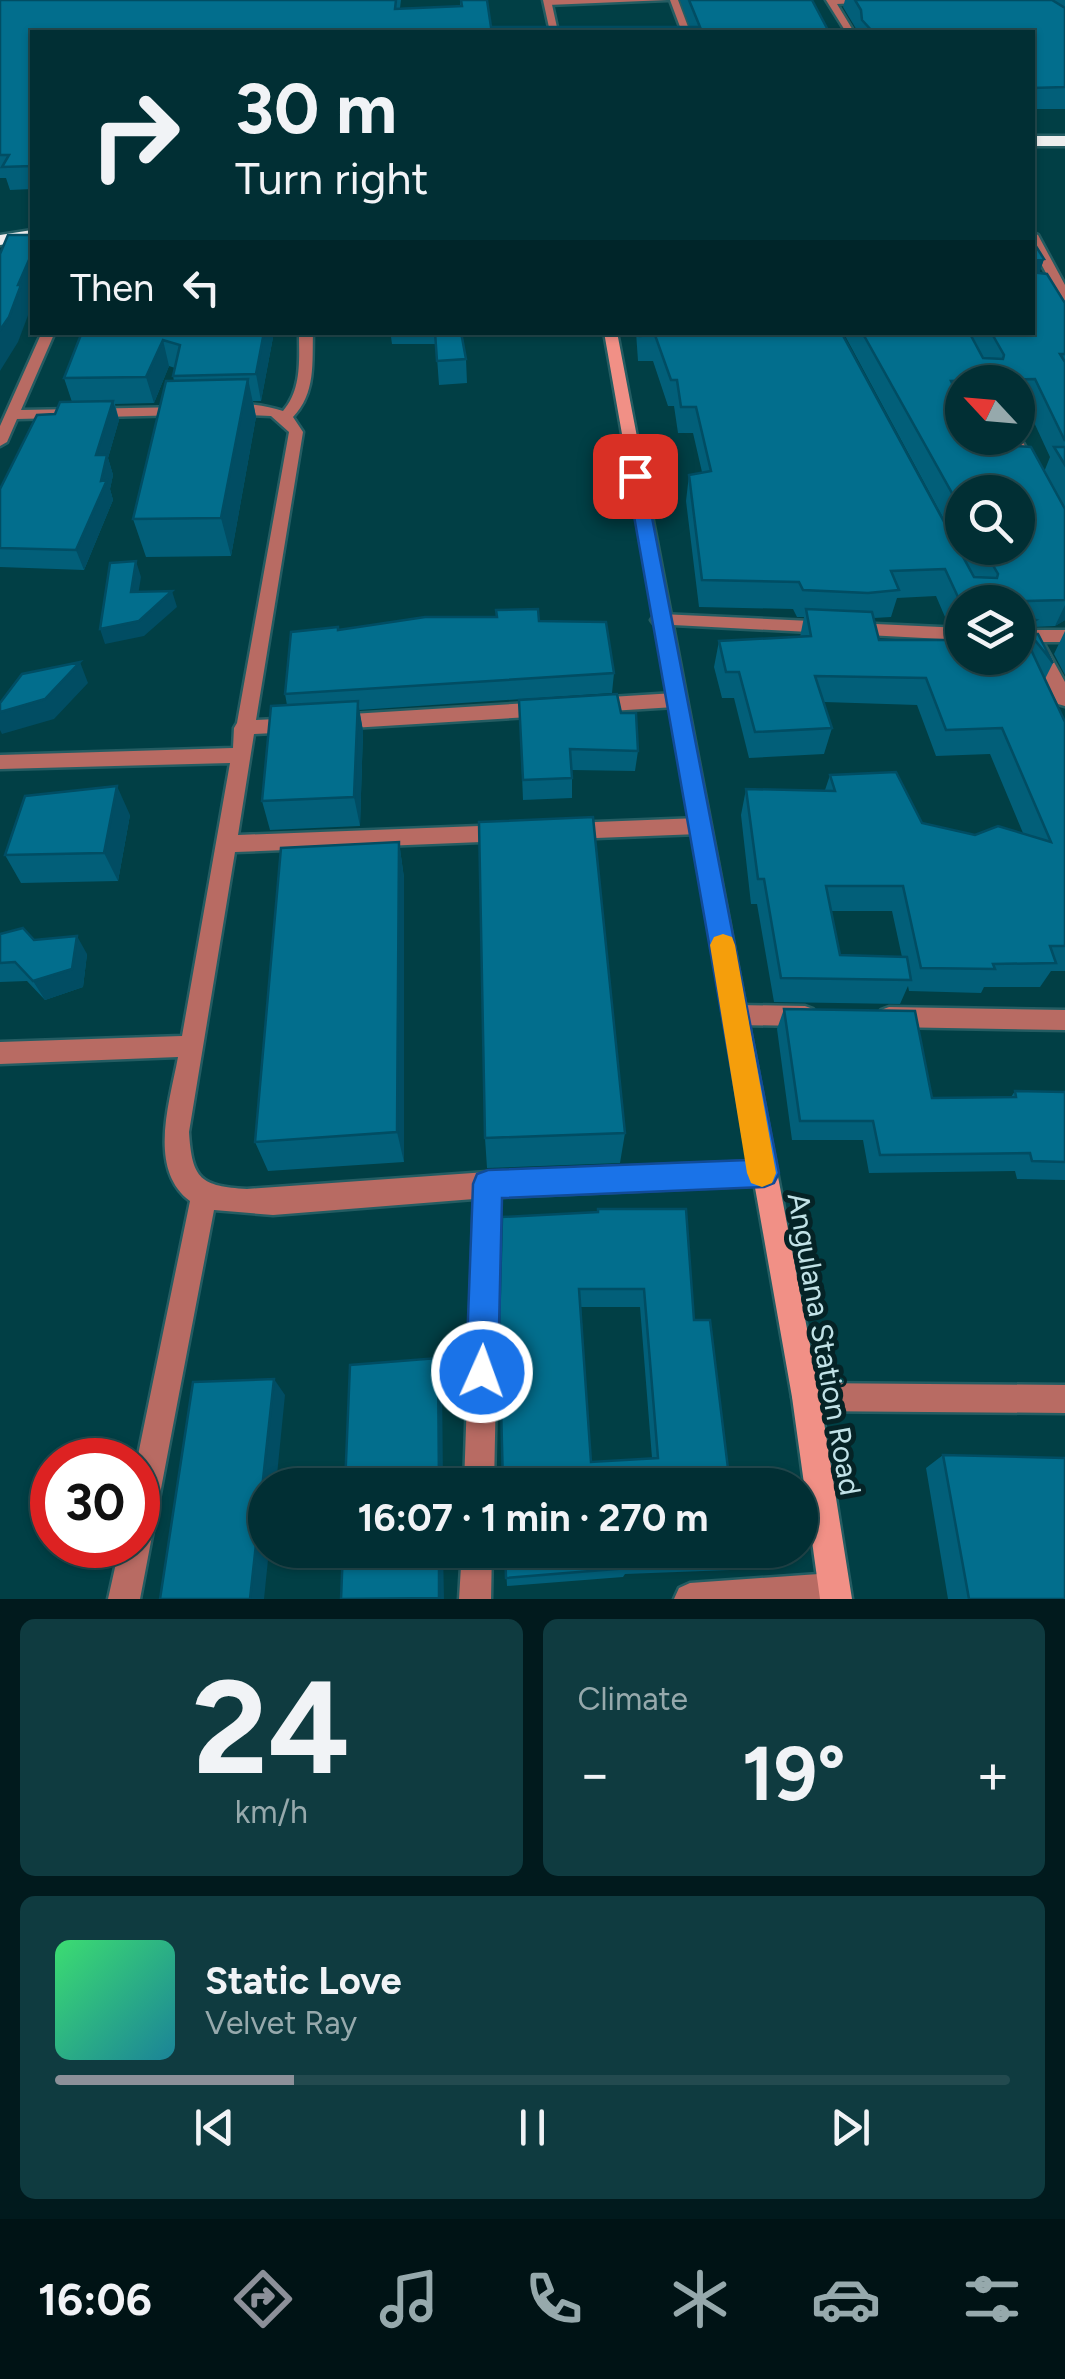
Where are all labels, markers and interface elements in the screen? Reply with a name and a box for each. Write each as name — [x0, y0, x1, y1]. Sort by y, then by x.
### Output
text: 30 m — [235, 66, 397, 151]
icon: right — [70, 70, 200, 200]
text: Turn right — [235, 151, 428, 205]
icon: left — [174, 260, 229, 315]
text: Then — [70, 265, 154, 311]
north arrow — [945, 365, 1035, 455]
map controls — [945, 365, 1035, 675]
pin — [593, 434, 678, 519]
icon: arrive — [608, 449, 663, 504]
button: search — [945, 475, 1035, 565]
button: layers — [945, 585, 1035, 675]
street label: Angulana Station Road — [780, 1190, 869, 1498]
position arrow — [430, 1320, 534, 1424]
speed limit sign: 30 — [30, 1438, 160, 1568]
text: 16:07 · 1 min · 270 m — [358, 1495, 708, 1541]
text: 24 — [192, 1650, 350, 1806]
text: Climate — [578, 1680, 688, 1718]
text: 19° — [742, 1729, 846, 1819]
text: − — [578, 1741, 612, 1807]
text: + — [976, 1741, 1010, 1807]
text: km/h — [235, 1793, 308, 1831]
text: Static Love — [205, 1958, 402, 2004]
text: Velvet Ray — [205, 2004, 357, 2042]
icon: previous — [187, 2100, 242, 2155]
icon: pause — [505, 2100, 560, 2155]
icon: next — [823, 2100, 878, 2155]
icon: directions — [228, 2264, 298, 2334]
icon: music — [374, 2264, 444, 2334]
icon: phone — [519, 2264, 589, 2334]
icon: climate — [665, 2264, 735, 2334]
icon: car — [811, 2264, 881, 2334]
icon: filters — [957, 2264, 1027, 2334]
text: 16:06 — [38, 2272, 152, 2326]

